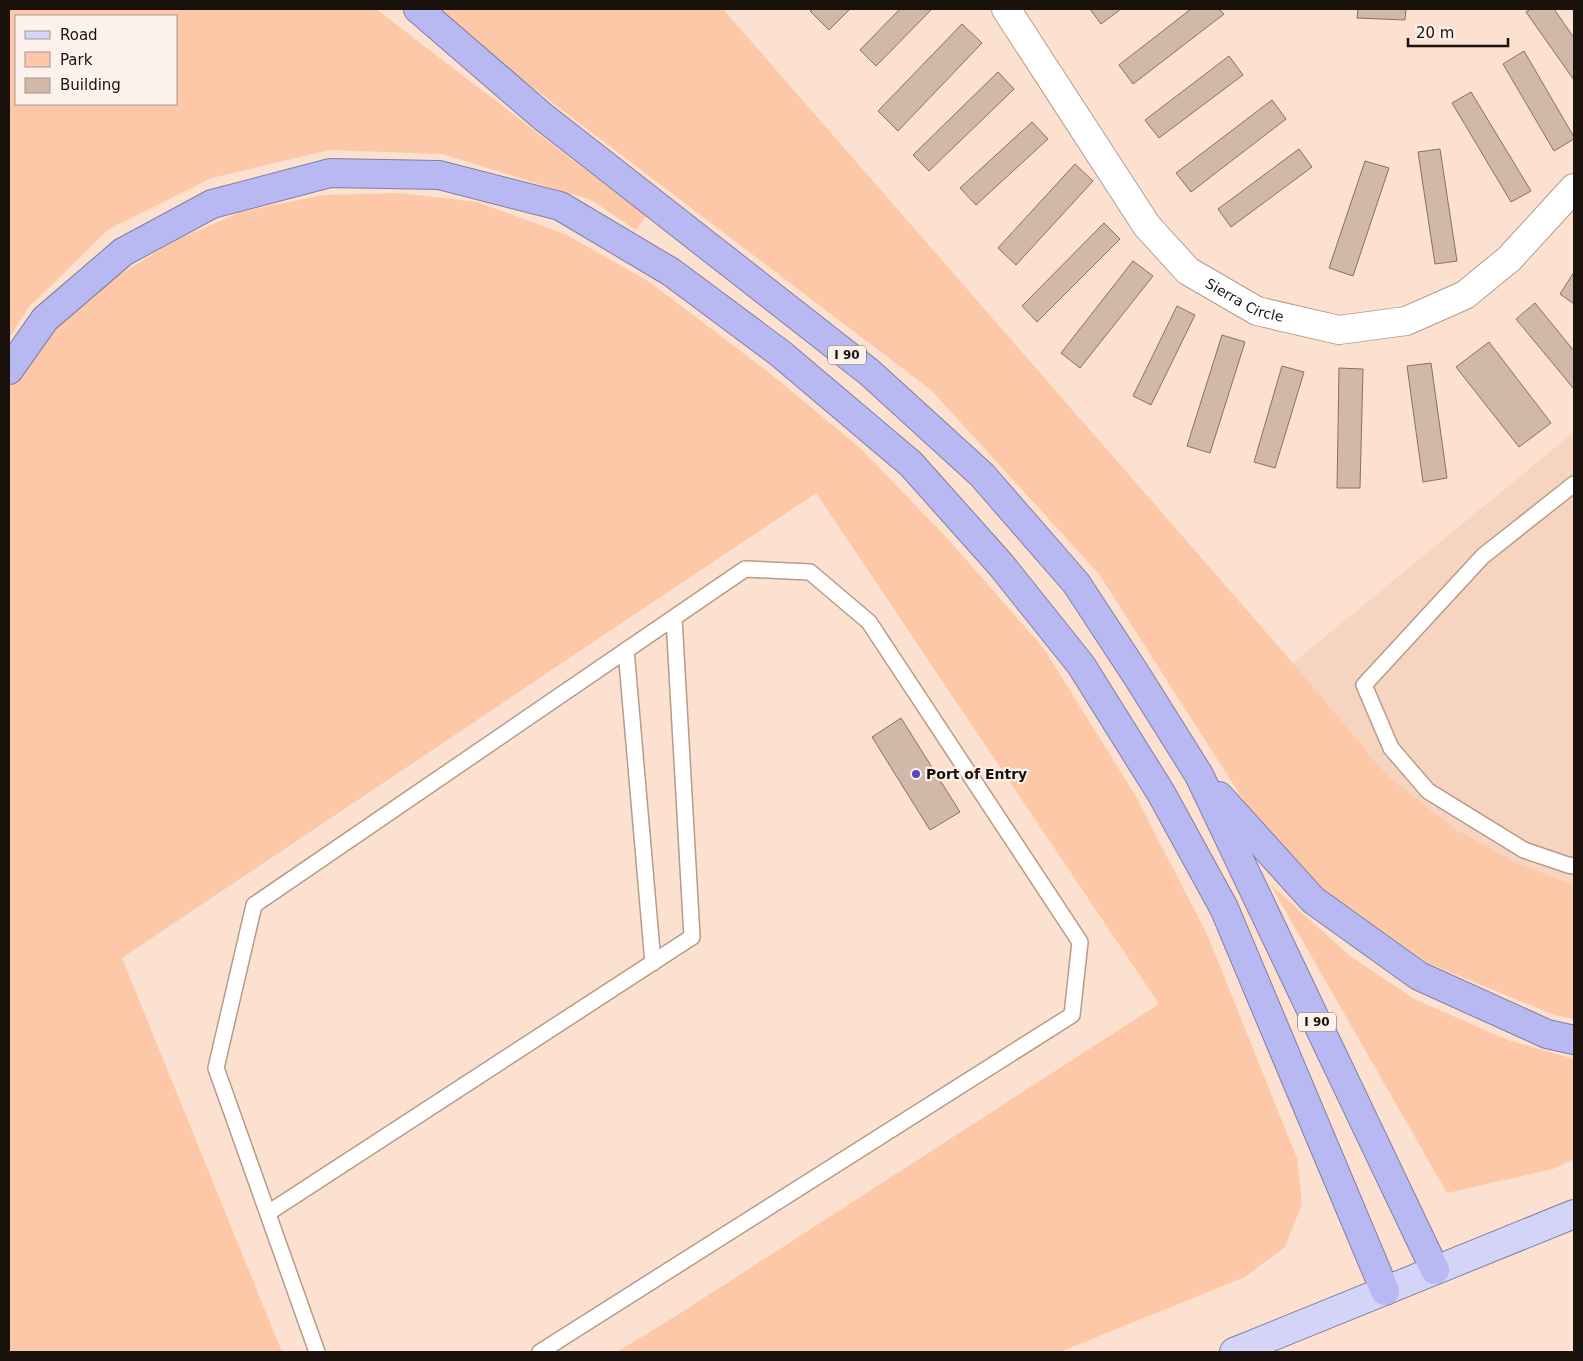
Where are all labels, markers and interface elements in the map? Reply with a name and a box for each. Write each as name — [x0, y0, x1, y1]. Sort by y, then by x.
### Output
legend — [15, 15, 178, 105]
scale bar — [1408, 15, 1508, 47]
text: 20 m — [1416, 24, 1454, 42]
text: Road — [60, 26, 98, 44]
text: Park — [60, 51, 93, 69]
text: Building — [60, 76, 121, 94]
street label: Sierra Circle — [1203, 275, 1285, 325]
road number: I 90 — [828, 346, 866, 364]
place label: Port of Entry — [926, 766, 1027, 782]
marker: Port of Entry — [910, 768, 922, 780]
road number: I 90 — [1298, 1012, 1336, 1032]

